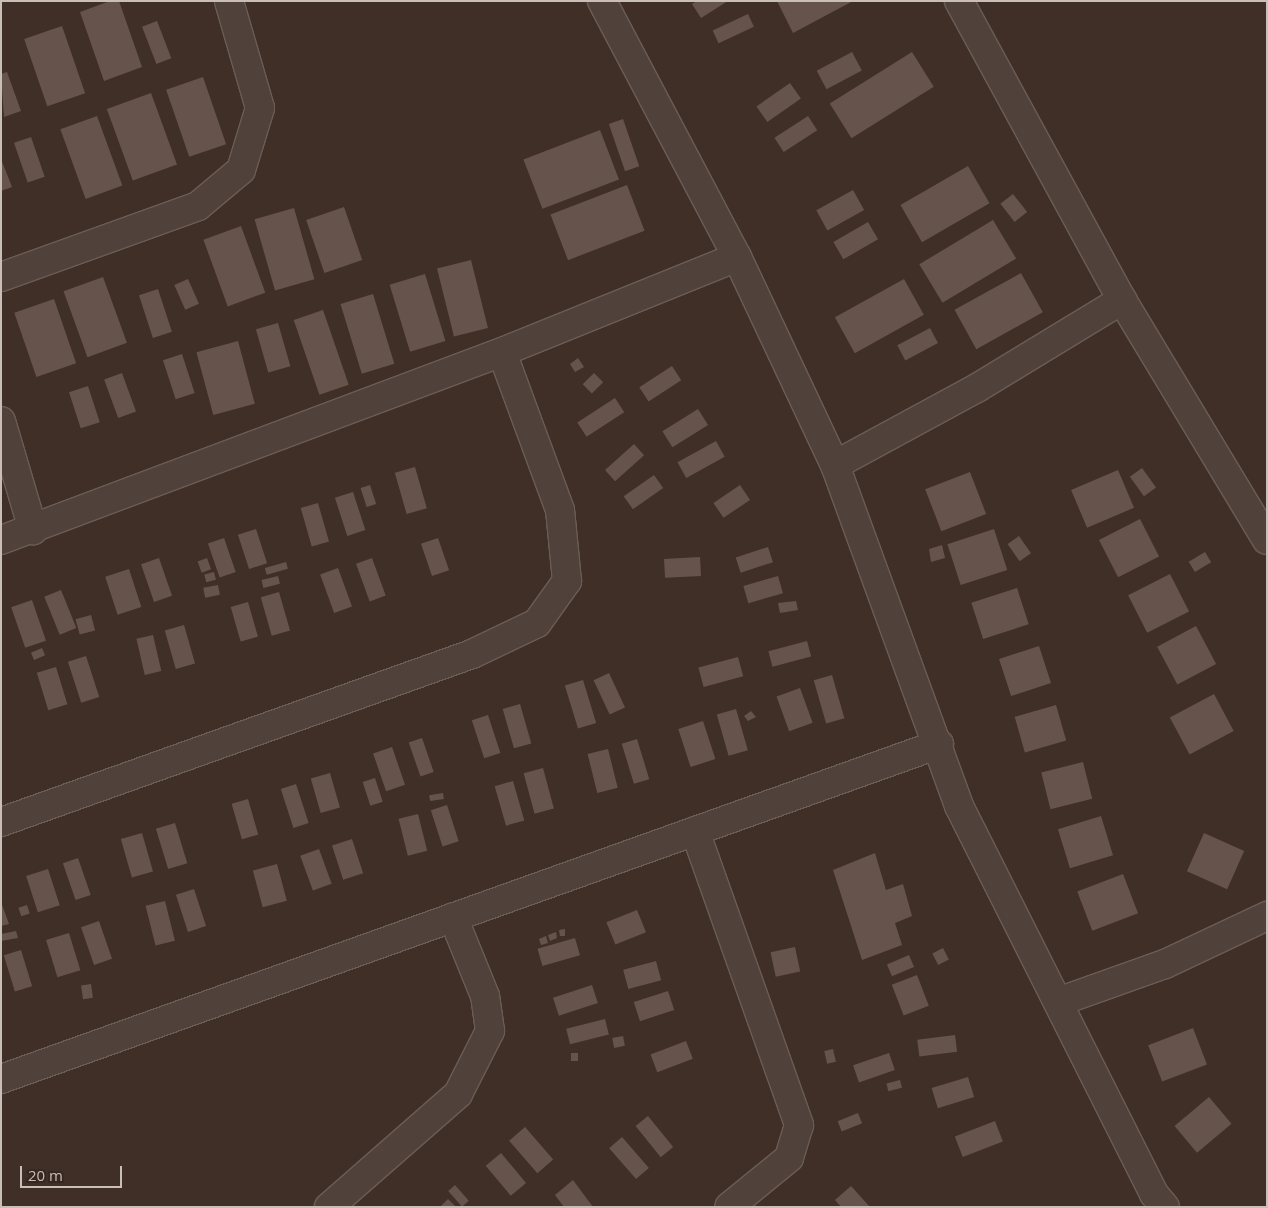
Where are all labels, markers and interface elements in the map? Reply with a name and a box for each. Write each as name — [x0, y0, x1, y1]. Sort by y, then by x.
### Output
scale bar — [22, 1156, 125, 1188]
text: 20 m — [28, 1165, 63, 1185]

